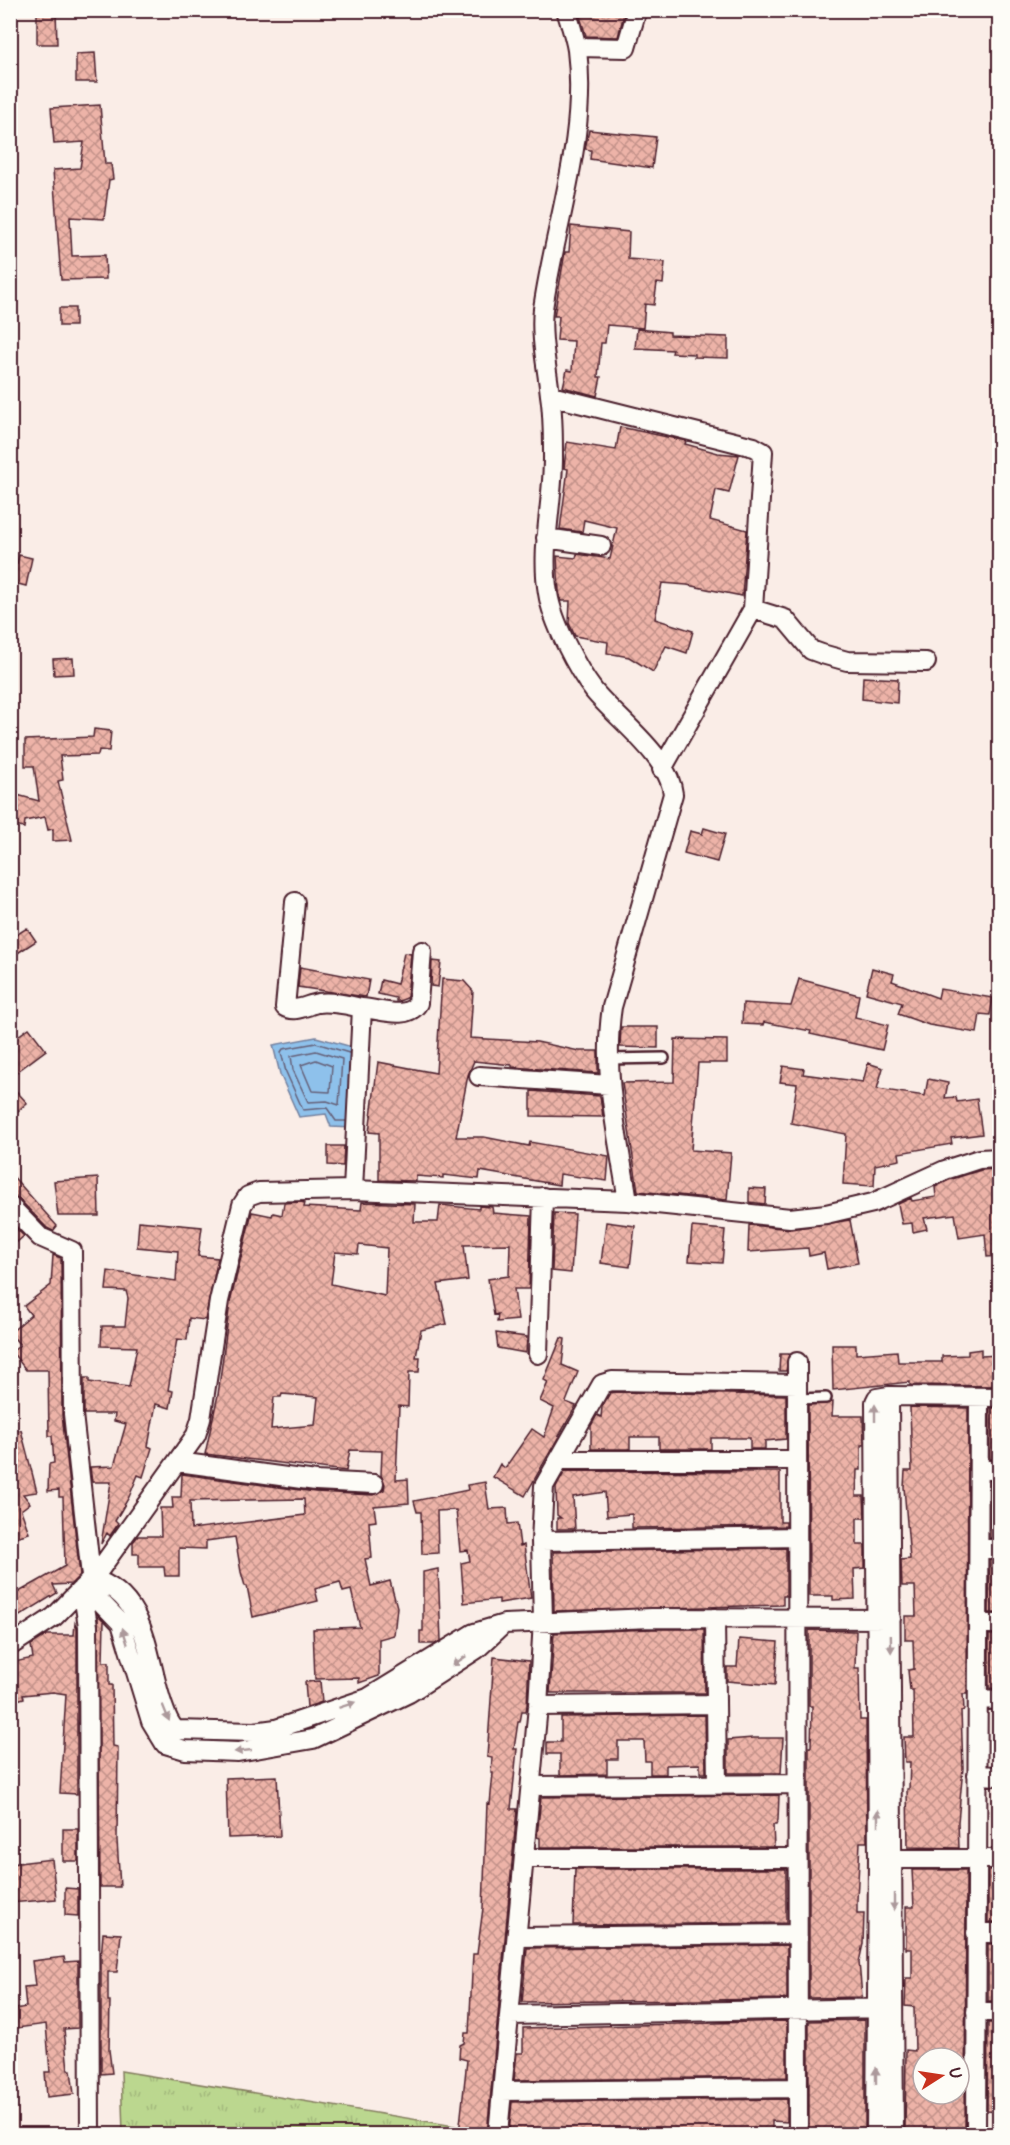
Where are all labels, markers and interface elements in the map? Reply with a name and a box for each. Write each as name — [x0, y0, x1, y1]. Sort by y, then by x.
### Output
one-way arrow — [870, 1404, 880, 1423]
one-way arrow — [120, 1627, 130, 1645]
one-way arrow — [886, 1634, 896, 1653]
one-way arrow — [451, 1655, 467, 1666]
one-way arrow — [338, 1699, 356, 1709]
one-way arrow — [161, 1705, 171, 1723]
one-way arrow — [233, 1746, 252, 1756]
one-way arrow — [873, 1809, 883, 1828]
one-way arrow — [889, 1892, 898, 1911]
north arrow — [911, 2046, 971, 2106]
text: U — [944, 2066, 966, 2081]
one-way arrow — [871, 2067, 881, 2086]

